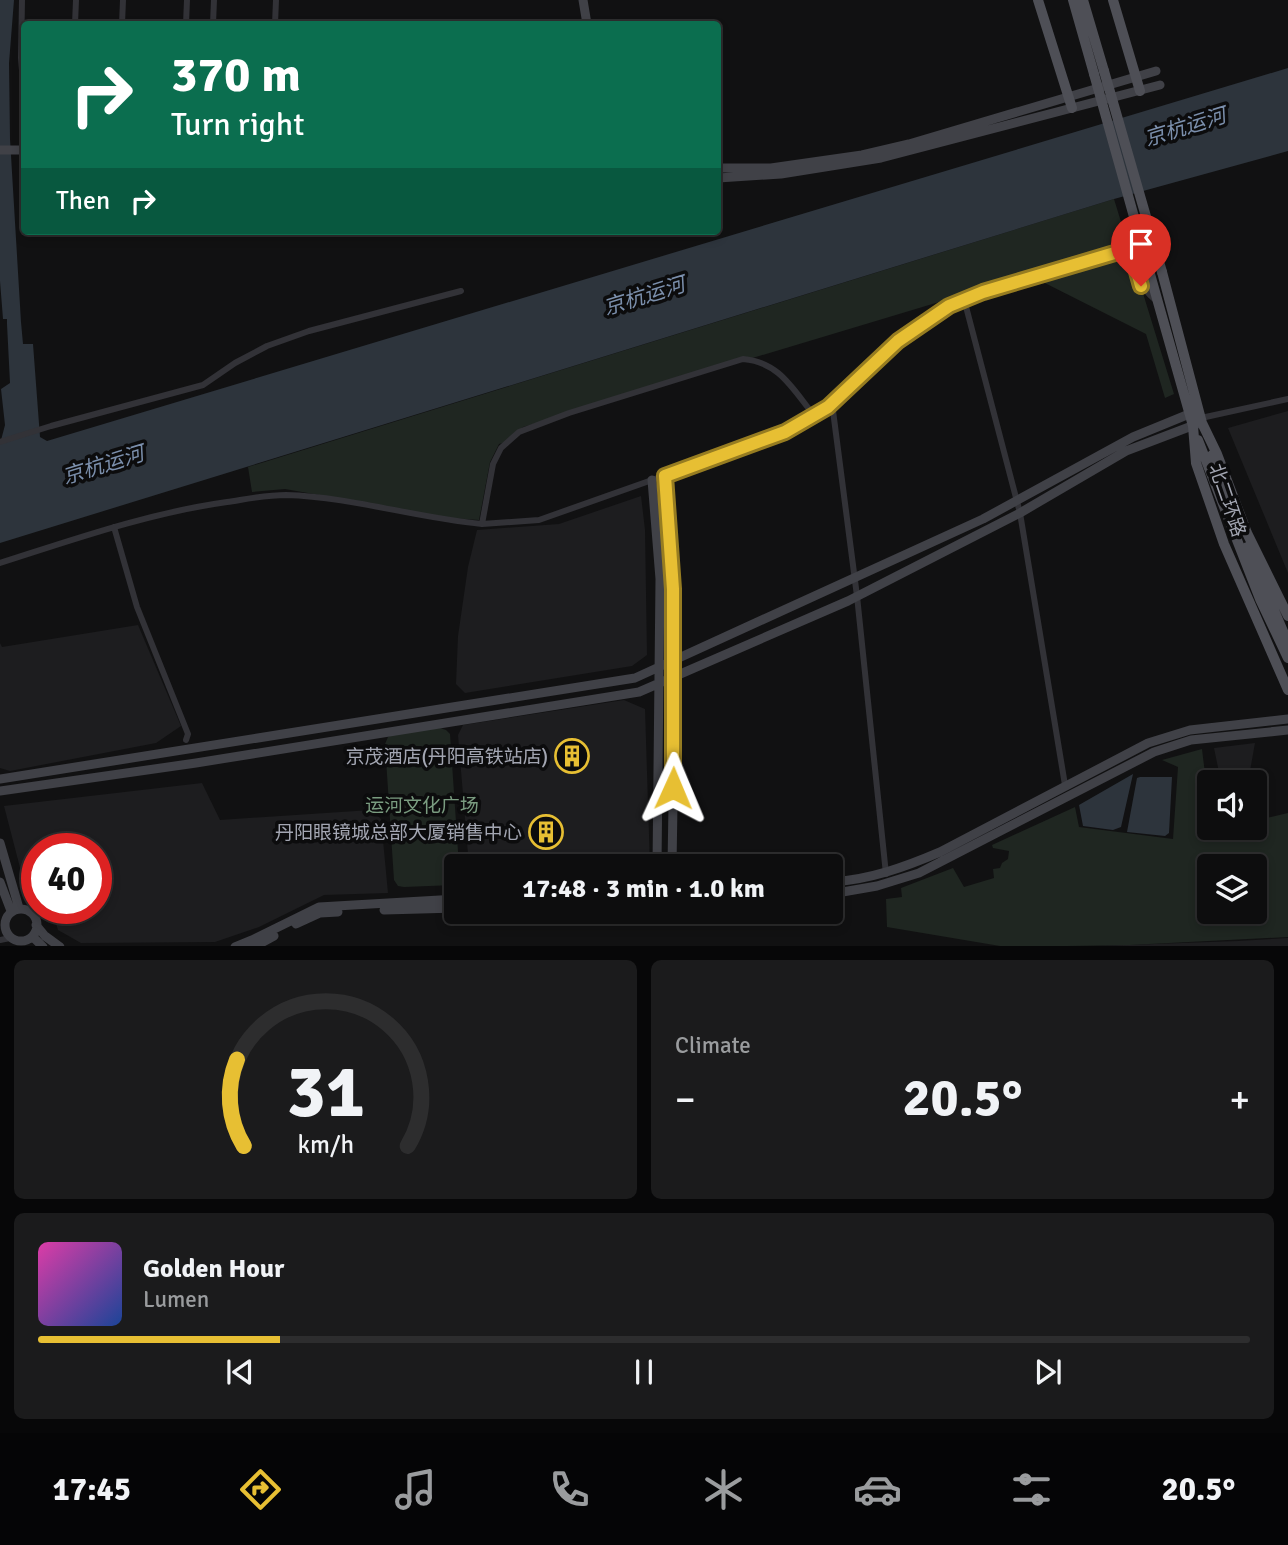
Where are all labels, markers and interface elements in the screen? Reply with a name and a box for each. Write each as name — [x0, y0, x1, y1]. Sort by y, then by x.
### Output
text: 370 m — [171, 45, 301, 105]
icon: right — [56, 49, 147, 140]
water label: 京杭运河 — [1141, 101, 1233, 152]
text: Turn right — [171, 105, 304, 144]
icon: right — [124, 182, 162, 220]
text: Then — [56, 185, 110, 217]
pin — [1111, 214, 1171, 286]
icon: arrive — [1122, 225, 1160, 263]
water label: 京杭运河 — [600, 270, 692, 321]
water label: 京杭运河 — [59, 439, 151, 490]
street label: 北二环路 — [1203, 460, 1251, 540]
building icon: 京茂酒店(丹阳高铁站店) — [553, 737, 591, 775]
place label: 京茂酒店(丹阳高铁站店) — [345, 745, 548, 769]
position arrow — [636, 751, 710, 825]
map controls — [1197, 770, 1267, 924]
button: sound — [1197, 770, 1267, 840]
park label: 运河文化广场 — [365, 794, 479, 818]
building icon: 丹阳眼镜城总部大厦销售中心 — [527, 813, 565, 851]
place label: 丹阳眼镜城总部大厦销售中心 — [275, 821, 522, 845]
speed limit sign: 40 — [21, 833, 112, 924]
button: layers — [1197, 854, 1267, 924]
text: 17:48 · 3 min · 1.0 km — [522, 873, 765, 905]
text: Climate — [675, 1031, 751, 1060]
text: 31 — [286, 1048, 365, 1137]
text: 20.5° — [903, 1066, 1022, 1130]
text: − — [675, 1076, 696, 1123]
text: + — [1229, 1076, 1250, 1123]
text: km/h — [297, 1128, 354, 1159]
text: Golden Hour — [143, 1253, 284, 1285]
text: Lumen — [143, 1285, 209, 1314]
icon: previous — [221, 1353, 259, 1391]
icon: pause — [625, 1353, 663, 1391]
icon: next — [1029, 1353, 1067, 1391]
icon: directions — [236, 1465, 285, 1514]
icon: music — [391, 1465, 440, 1514]
icon: phone — [545, 1465, 594, 1514]
icon: climate — [699, 1465, 748, 1514]
icon: car — [853, 1465, 902, 1514]
icon: filters — [1007, 1465, 1056, 1514]
text: 17:45 — [53, 1470, 131, 1509]
text: 20.5° — [1162, 1470, 1235, 1509]

